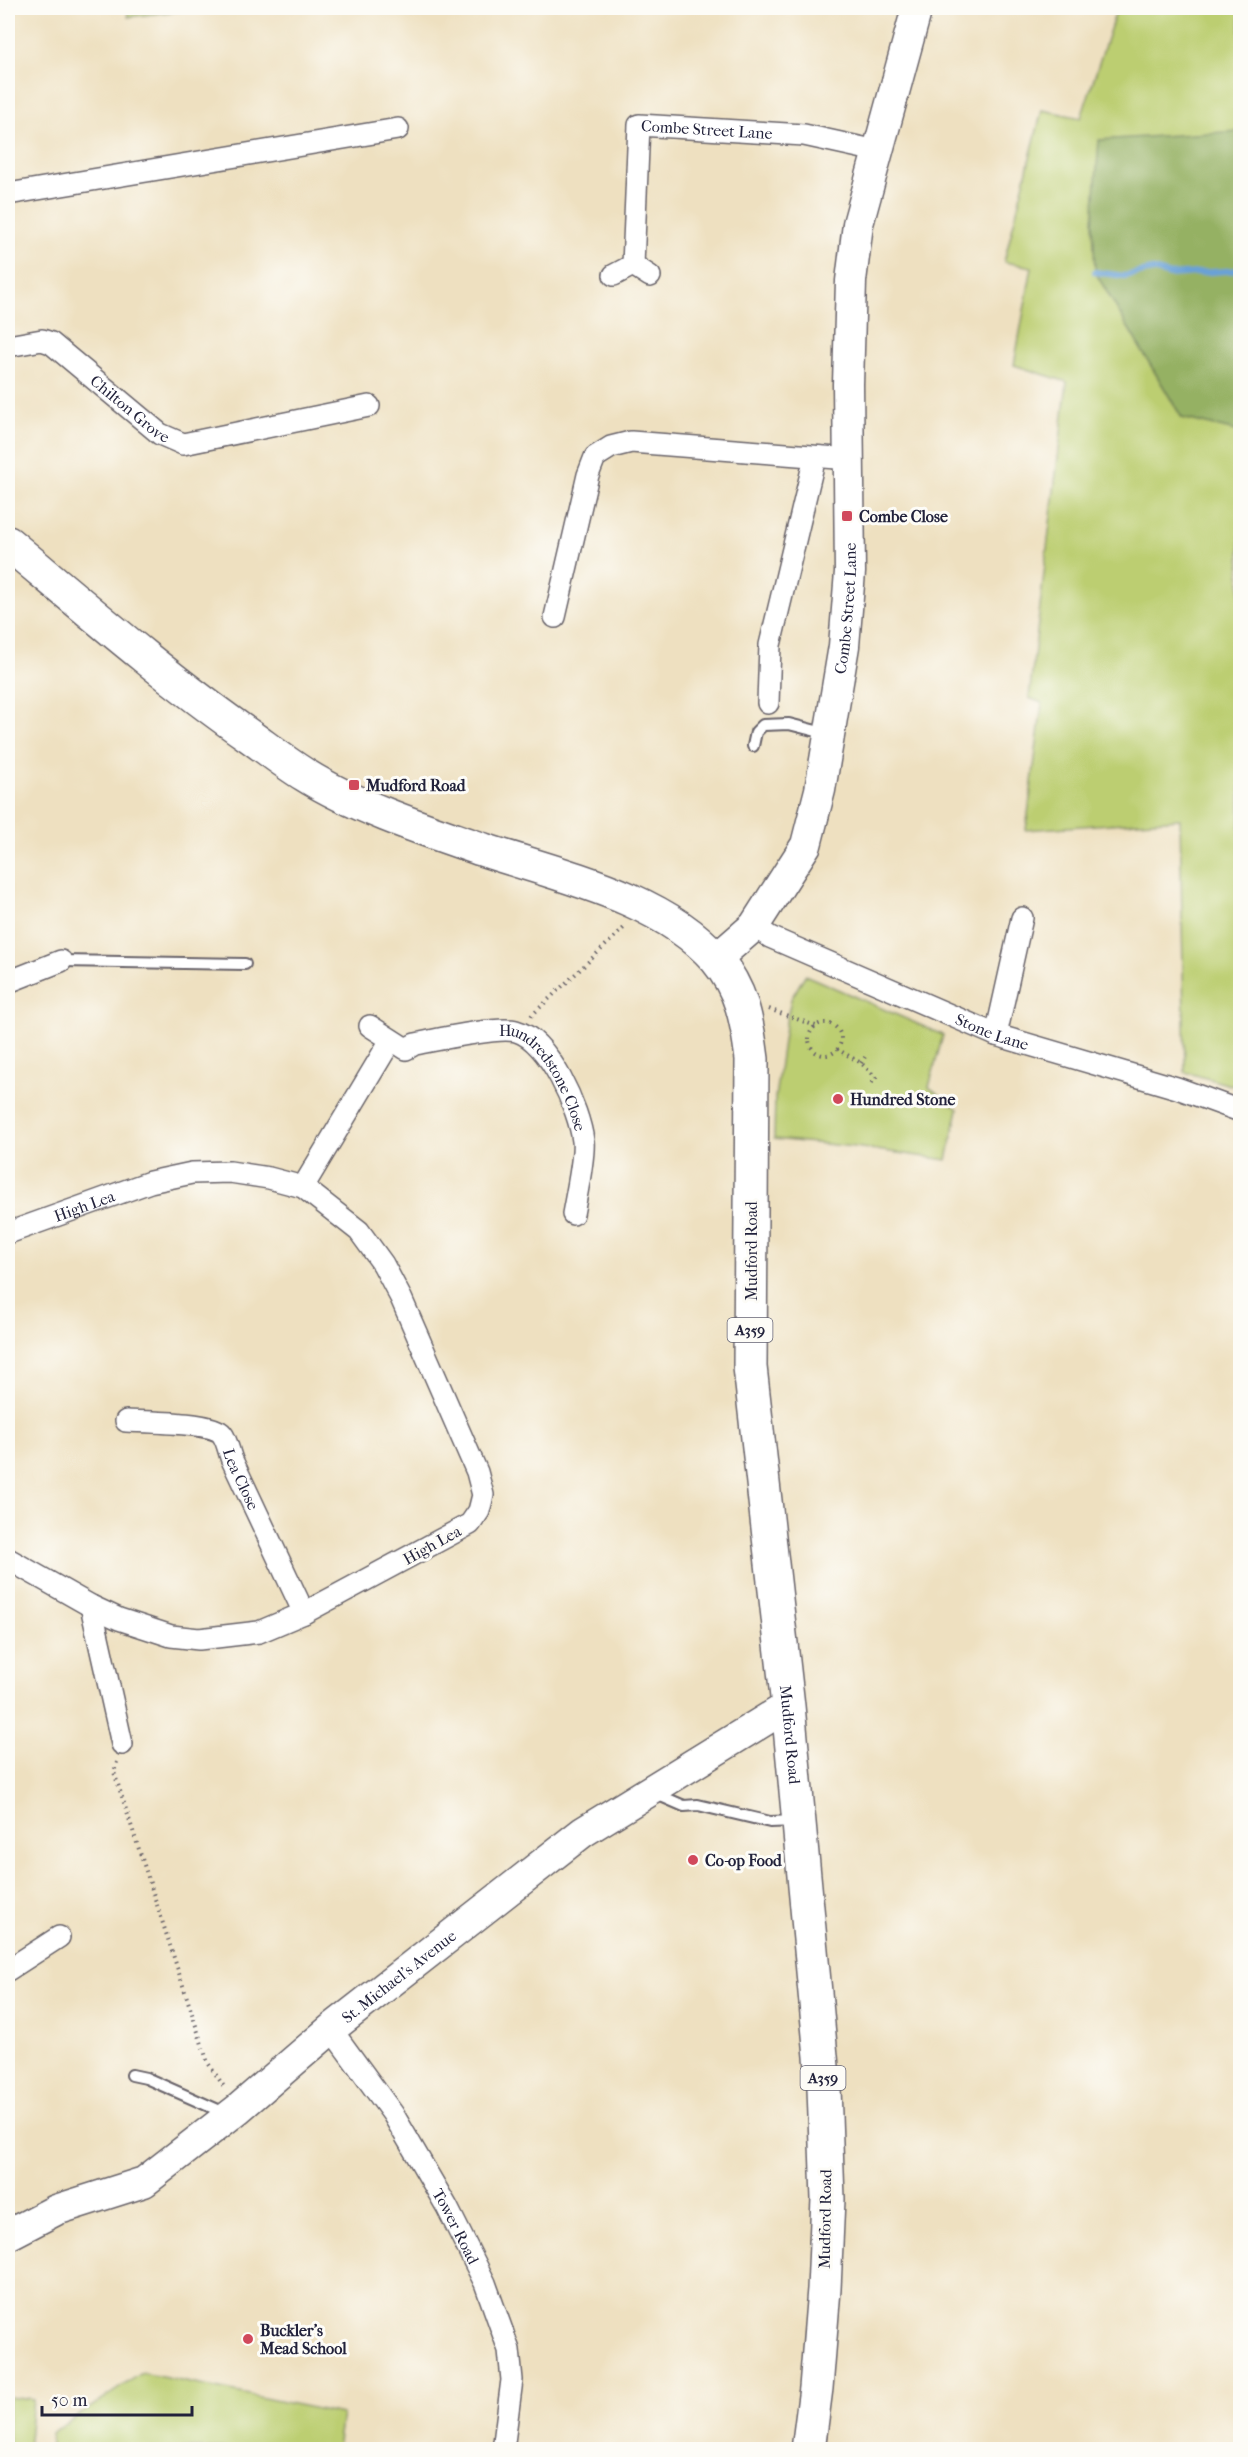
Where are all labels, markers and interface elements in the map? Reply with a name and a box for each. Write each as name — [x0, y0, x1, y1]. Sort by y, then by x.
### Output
street label: Combe Street Lane — [640, 116, 773, 143]
street label: Chilton Grove — [87, 371, 172, 446]
place label: Combe Close — [859, 507, 948, 526]
marker: Combe Close — [840, 509, 854, 523]
street label: Combe Street Lane — [830, 543, 860, 675]
place label: Mudford Road — [365, 776, 467, 795]
marker: Mudford Road — [347, 778, 361, 792]
street label: Stone Lane — [953, 1009, 1031, 1054]
street label: Hundredstone Close — [499, 1020, 590, 1133]
place label: Hundred Stone — [850, 1090, 955, 1109]
marker: Hundred Stone — [831, 1092, 845, 1106]
street label: High Lea — [51, 1186, 118, 1225]
street label: Mudford Road — [742, 1201, 761, 1301]
road number: A359 — [728, 1318, 772, 1342]
street label: Lea Close — [219, 1446, 264, 1513]
street label: High Lea — [400, 1521, 465, 1569]
street label: Mudford Road — [776, 1684, 805, 1785]
place label: Co-op Food — [705, 1851, 783, 1871]
marker: Co-op Food — [686, 1853, 700, 1867]
street label: St. Michael's Avenue — [338, 1926, 460, 2027]
road number: A359 — [800, 2066, 846, 2090]
street label: Mudford Road — [815, 2169, 835, 2269]
street label: Tower Road — [429, 2185, 484, 2267]
place label: Buckler's Mead School — [259, 2321, 347, 2358]
marker: Buckler's Mead School — [241, 2332, 255, 2346]
scale bar — [42, 2379, 192, 2417]
text: 50 m — [51, 2390, 88, 2411]

